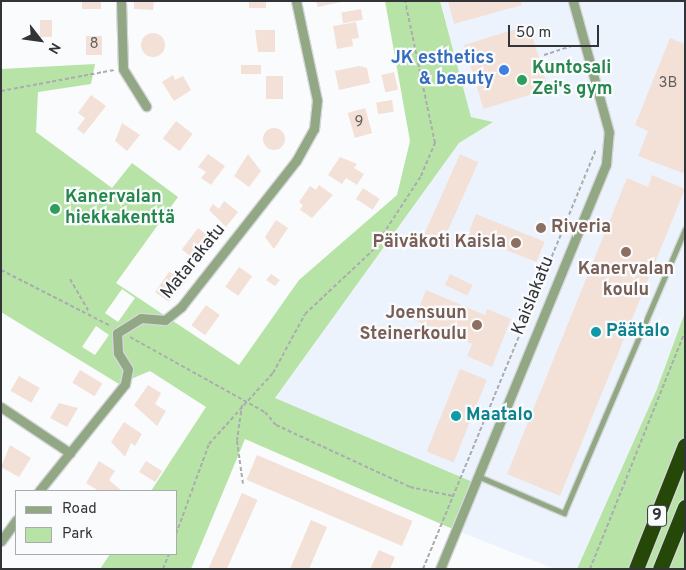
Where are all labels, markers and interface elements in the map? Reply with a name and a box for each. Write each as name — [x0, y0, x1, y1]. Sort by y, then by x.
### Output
north arrow — [15, 15, 65, 65]
scale bar — [511, 15, 602, 47]
text: 50 m — [516, 24, 551, 43]
house number: 8 — [89, 36, 99, 54]
text: N — [44, 39, 63, 56]
place label: JK esthetics & beauty — [391, 49, 494, 92]
place label: Kuntosali Zei's gym — [532, 59, 613, 102]
marker: JK esthetics & beauty — [498, 64, 510, 76]
marker: Kuntosali Zei's gym — [516, 74, 528, 86]
house number: 3B — [659, 75, 677, 93]
house number: 9 — [355, 114, 363, 132]
place label: Kanervalan hiekkakenttä — [65, 188, 175, 230]
marker: Kanervalan hiekkakenttä — [49, 203, 61, 215]
place label: Riveria — [551, 217, 611, 239]
street label: Matarakatu — [157, 220, 231, 304]
marker: Riveria — [535, 222, 547, 234]
place label: Päiväkoti Kaisla — [373, 232, 506, 254]
marker: Päiväkoti Kaisla — [510, 237, 522, 249]
marker: Kanervalan koulu — [620, 246, 632, 258]
street label: Kaislakatu — [508, 253, 560, 339]
place label: Kanervalan koulu — [578, 260, 674, 302]
place label: Joensuun Steinerkoulu — [359, 304, 467, 346]
marker: Joensuun Steinerkoulu — [471, 319, 483, 331]
place label: Päätalo — [606, 321, 670, 343]
marker: Päätalo — [590, 326, 602, 338]
place label: Maatalo — [466, 405, 533, 427]
marker: Maatalo — [450, 410, 462, 422]
legend — [15, 490, 178, 555]
text: Road — [62, 500, 97, 519]
road number: 9 — [647, 502, 667, 530]
text: Park — [62, 525, 93, 544]

